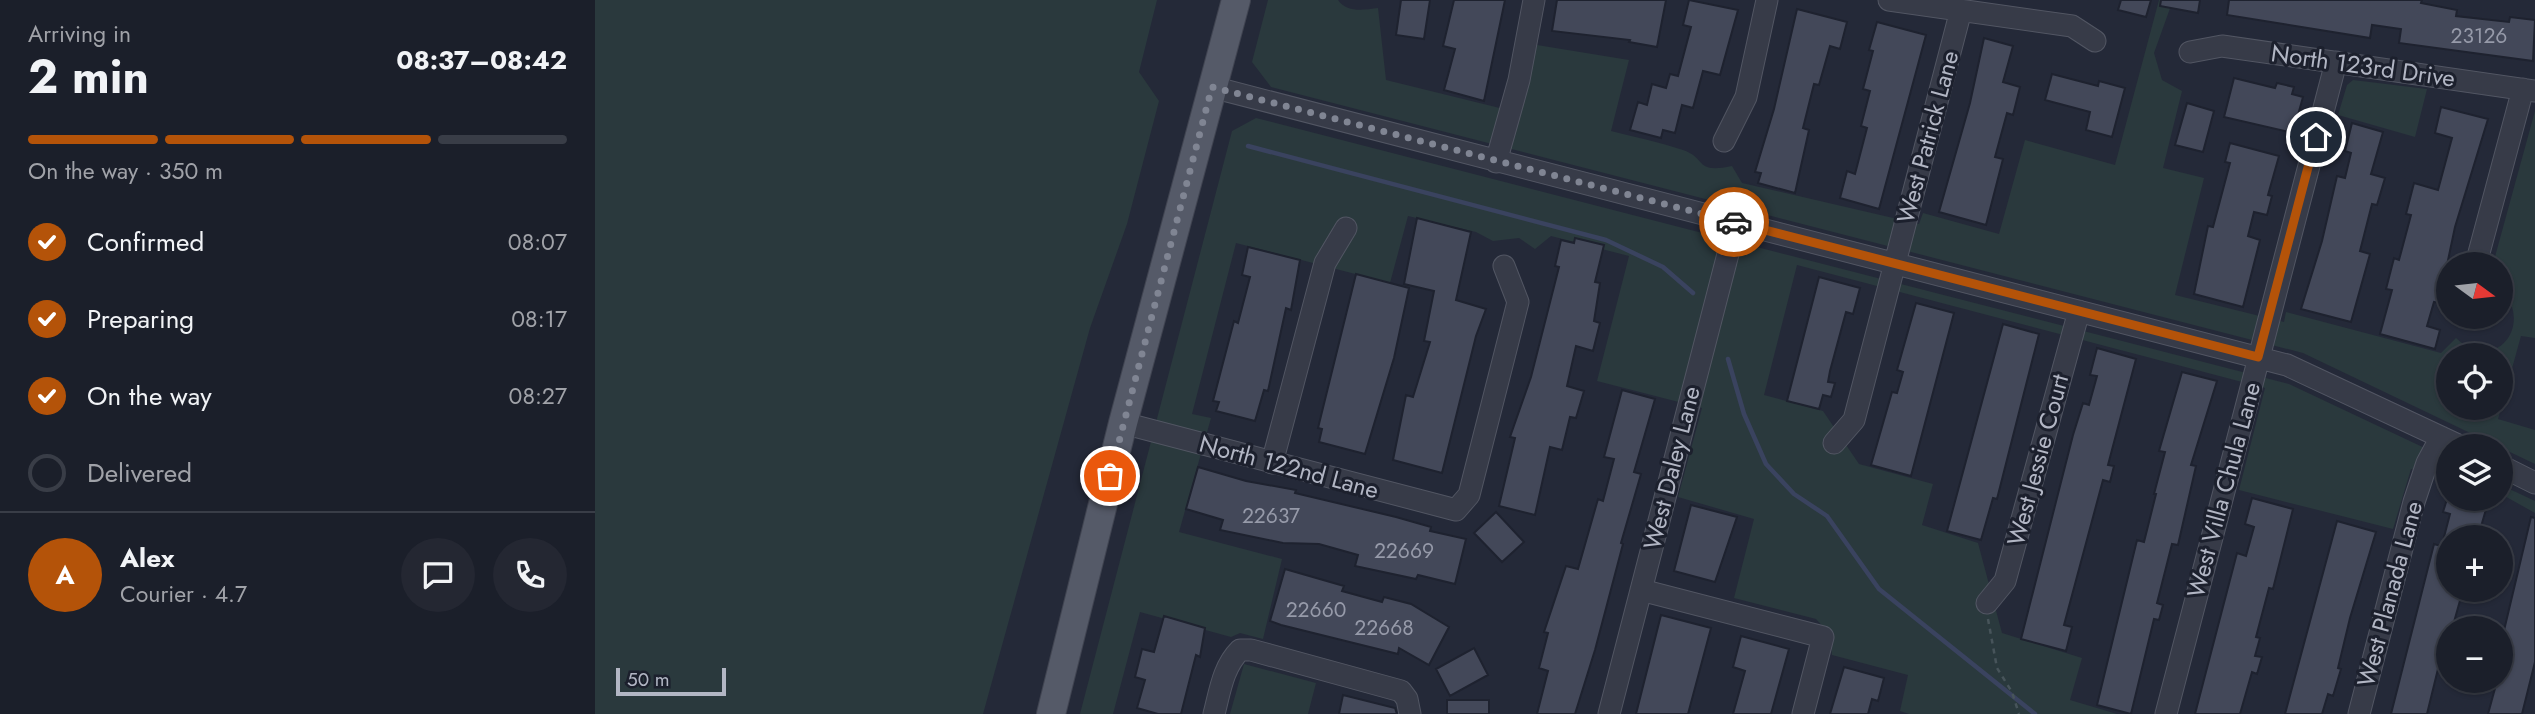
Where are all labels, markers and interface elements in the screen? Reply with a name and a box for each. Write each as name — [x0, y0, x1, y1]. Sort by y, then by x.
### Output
text: Arriving in — [28, 17, 131, 51]
house number: 23126 — [2451, 21, 2507, 51]
street label: North 123rd Drive — [2269, 35, 2457, 96]
text: 08:37–08:42 — [396, 41, 567, 79]
text: 2 min — [28, 44, 149, 110]
street label: West Patrick Lane — [1888, 47, 1967, 227]
pin — [2286, 107, 2346, 167]
icon: home — [2297, 118, 2335, 156]
text: On the way · 350 m — [28, 154, 223, 188]
courier — [1699, 187, 1769, 257]
icon: car — [1715, 203, 1753, 241]
icon: check — [28, 223, 66, 261]
text: Confirmed — [87, 223, 204, 261]
text: 08:07 — [508, 225, 567, 259]
north arrow — [2436, 252, 2513, 329]
map controls — [2436, 252, 2513, 693]
icon: check — [28, 300, 66, 338]
text: Preparing — [87, 300, 194, 338]
text: 08:17 — [511, 302, 567, 336]
button: locate — [2436, 343, 2513, 420]
street label: West Jessie Court — [1998, 370, 2077, 550]
icon: check — [28, 377, 66, 415]
text: On the way — [87, 377, 212, 415]
street label: West Villa Chula Lane — [2178, 378, 2269, 602]
text: 08:27 — [509, 379, 567, 413]
street label: West Daley Lane — [1634, 382, 1709, 553]
street label: North 122nd Lane — [1196, 426, 1383, 507]
button: layers — [2436, 434, 2513, 511]
pin — [1080, 446, 1140, 506]
text: Delivered — [87, 454, 192, 492]
icon: bag — [1091, 457, 1129, 495]
street label: West Planada Lane — [2348, 497, 2431, 691]
house number: 22637 — [1242, 501, 1300, 531]
button: + — [2436, 525, 2513, 602]
house number: 22669 — [1374, 536, 1434, 566]
button: chat — [401, 538, 475, 612]
button: phone — [493, 538, 567, 612]
text: Alex — [120, 539, 174, 577]
text: A — [55, 556, 75, 594]
text: Courier · 4.7 — [120, 577, 247, 611]
house number: 22660 — [1286, 595, 1346, 625]
house number: 22668 — [1354, 613, 1414, 643]
button: − — [2436, 616, 2513, 693]
scale bar — [616, 665, 726, 697]
text: 50 m — [627, 666, 670, 693]

